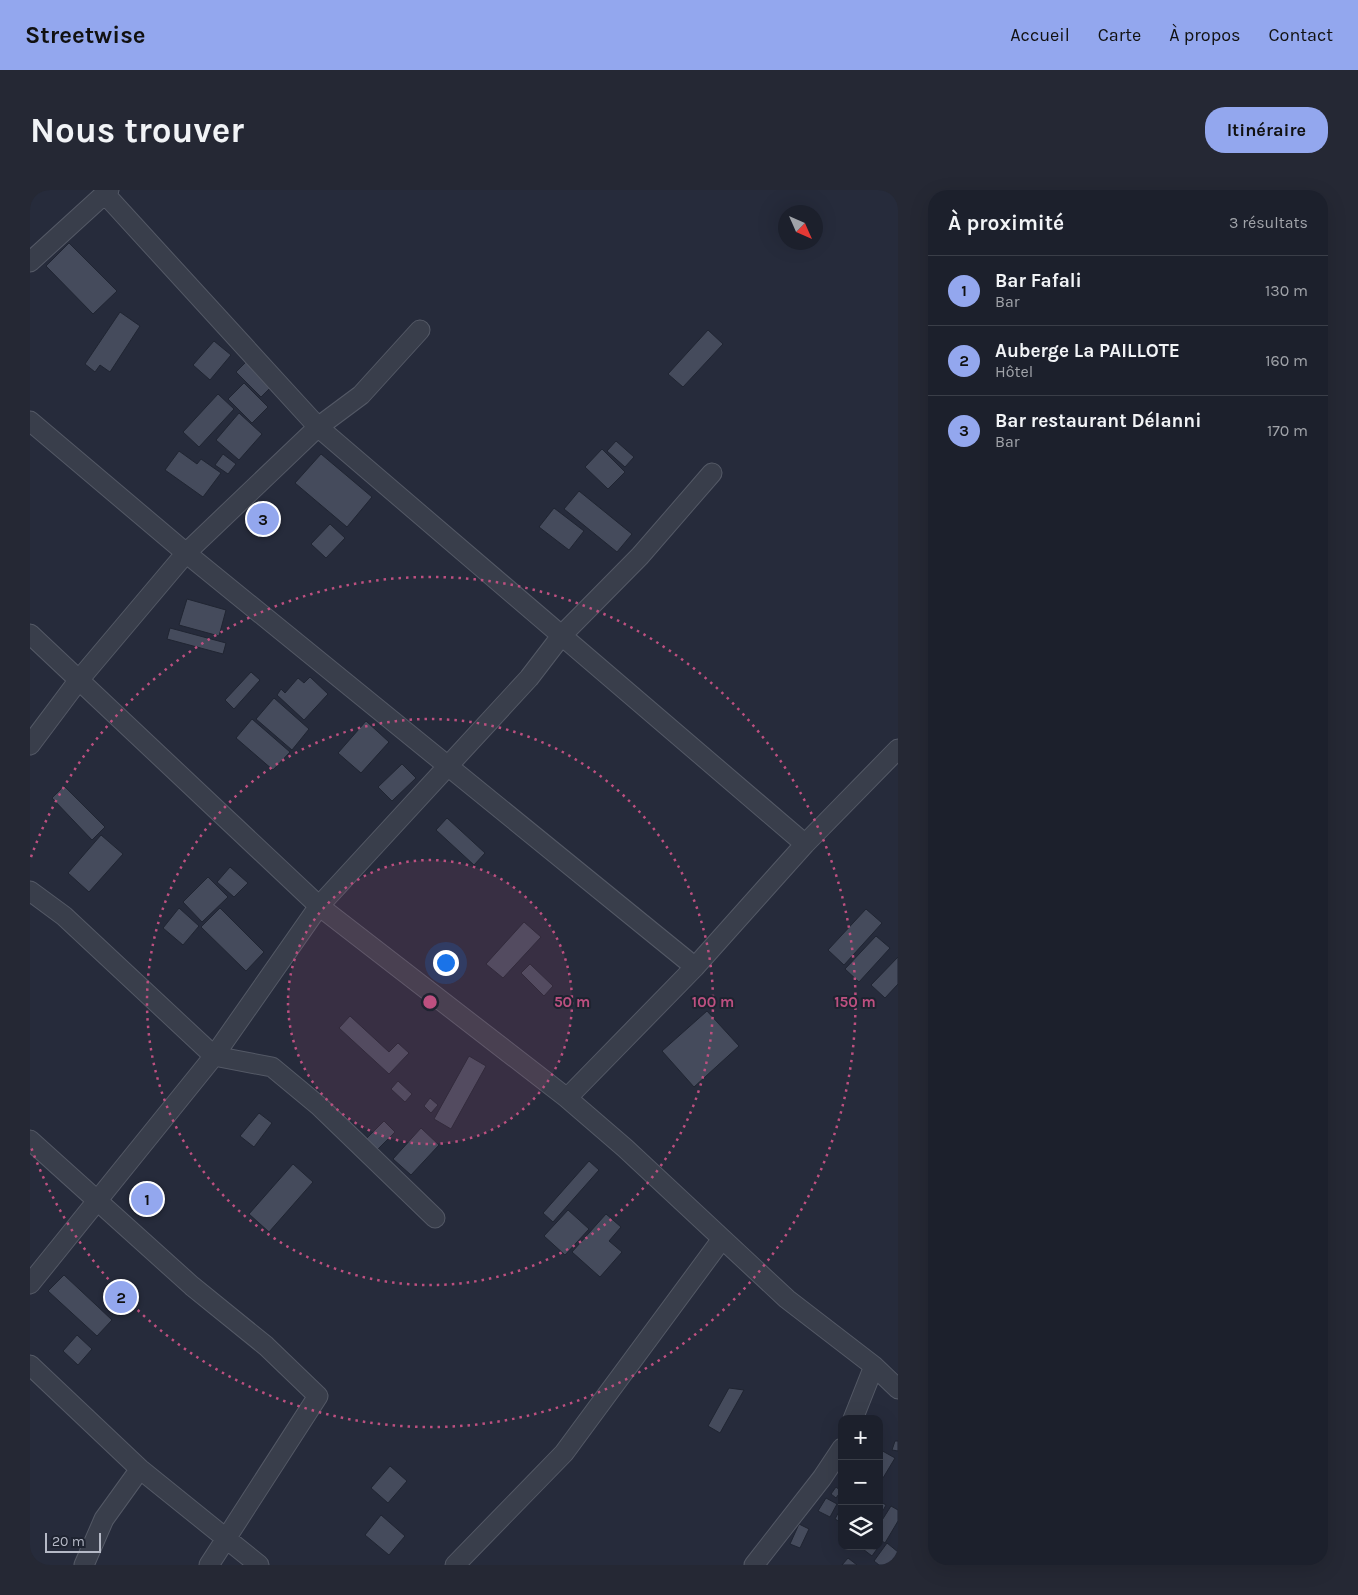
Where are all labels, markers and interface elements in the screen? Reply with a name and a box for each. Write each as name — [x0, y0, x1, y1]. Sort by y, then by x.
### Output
text: Streetwise — [25, 21, 146, 49]
text: Accueil — [1010, 24, 1070, 46]
text: Carte — [1098, 24, 1141, 46]
text: À propos — [1169, 24, 1241, 46]
text: Contact — [1269, 24, 1333, 46]
button: Itinéraire — [1205, 107, 1328, 153]
text: Nous trouver — [30, 110, 244, 151]
north arrow — [778, 205, 823, 250]
text: À proximité — [948, 211, 1064, 235]
text: 3 résultats — [1229, 213, 1308, 232]
text: Bar Fafali — [995, 270, 1082, 292]
text: 1 — [961, 281, 967, 300]
text: 130 m — [1265, 281, 1308, 300]
text: Bar — [995, 292, 1020, 311]
text: Auberge La PAILLOTE — [995, 340, 1180, 362]
text: 2 — [959, 351, 969, 370]
text: 160 m — [1265, 351, 1308, 370]
text: Hôtel — [995, 362, 1033, 381]
text: Bar restaurant Délanni — [995, 410, 1201, 432]
text: 3 — [959, 421, 969, 440]
text: 170 m — [1267, 421, 1308, 440]
text: Bar — [995, 432, 1020, 451]
pin: 3 — [247, 500, 279, 538]
your location — [433, 950, 459, 976]
centre of rings — [421, 993, 439, 1011]
text: 50 m — [554, 993, 590, 1011]
text: 100 m — [692, 993, 734, 1011]
text: 150 m — [834, 993, 876, 1011]
pin: 1 — [131, 1180, 163, 1218]
pin: 2 — [105, 1278, 137, 1316]
map controls — [838, 1415, 883, 1550]
button: + — [838, 1415, 883, 1460]
button: − — [838, 1460, 883, 1505]
button: layers — [838, 1505, 883, 1550]
scale bar — [45, 1530, 101, 1553]
text: 20 m — [52, 1533, 85, 1550]

